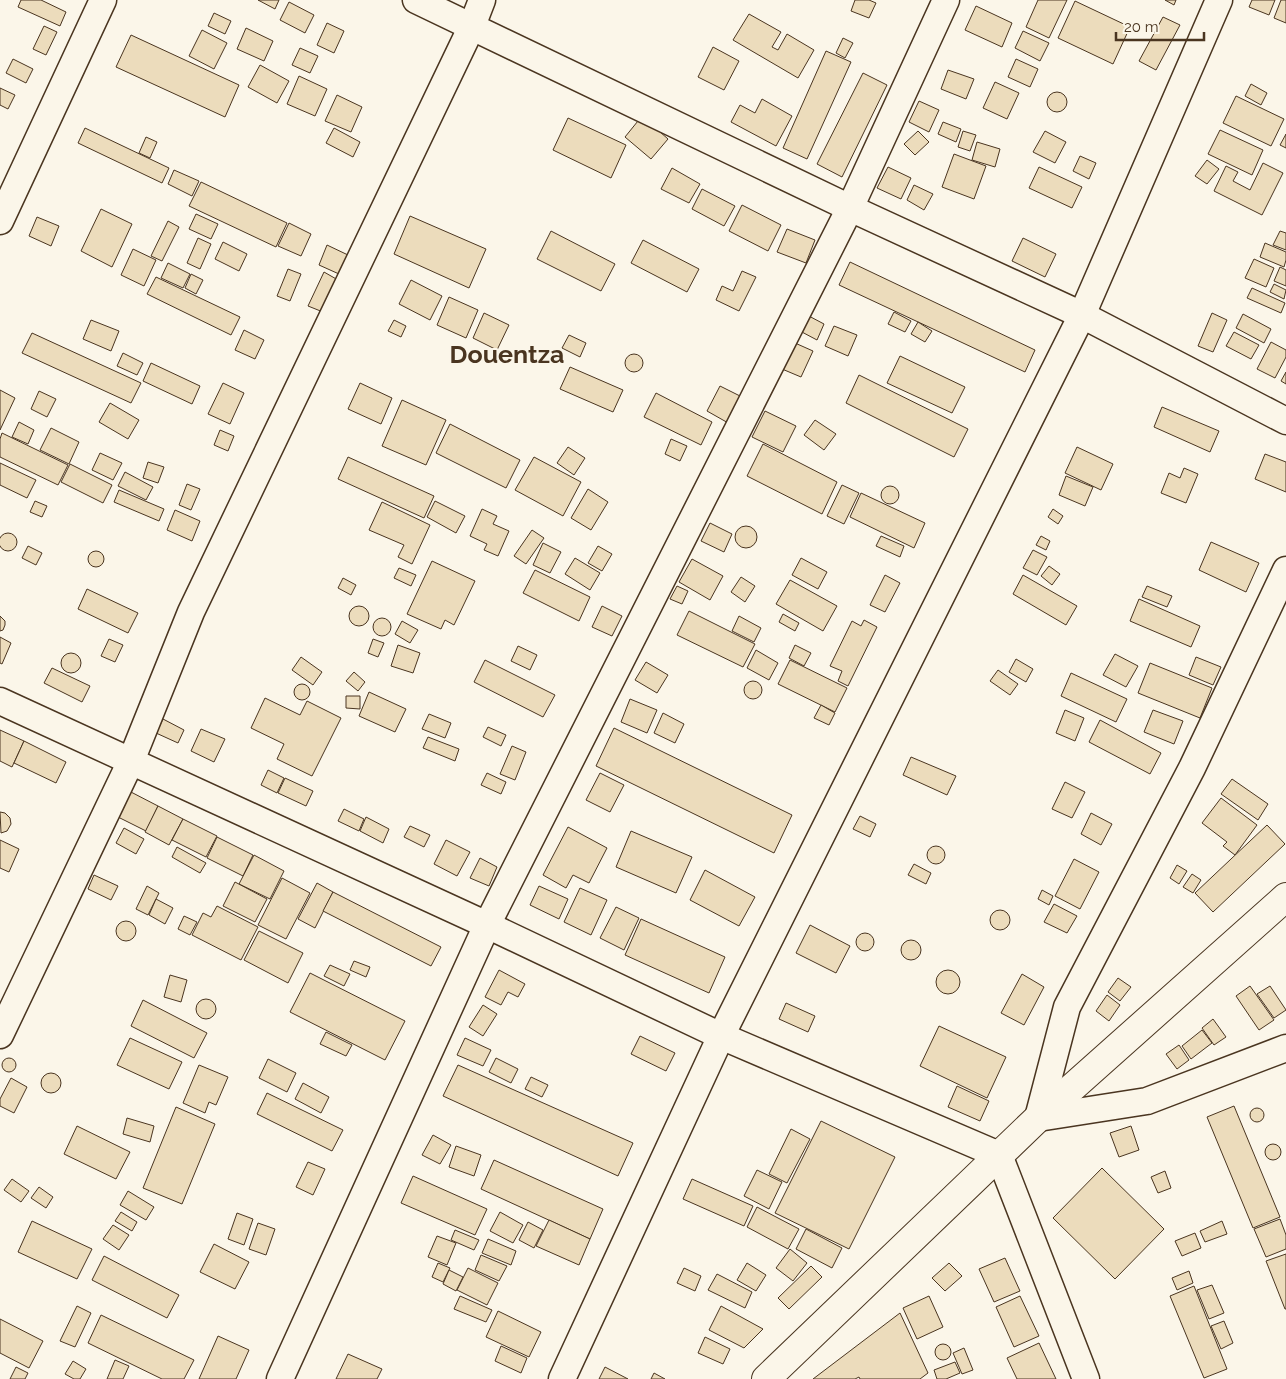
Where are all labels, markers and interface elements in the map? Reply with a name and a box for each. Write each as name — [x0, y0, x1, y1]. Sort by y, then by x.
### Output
scale bar — [1116, 10, 1204, 42]
text: 20 m — [1124, 18, 1159, 36]
district label: Douentza — [450, 339, 564, 369]

